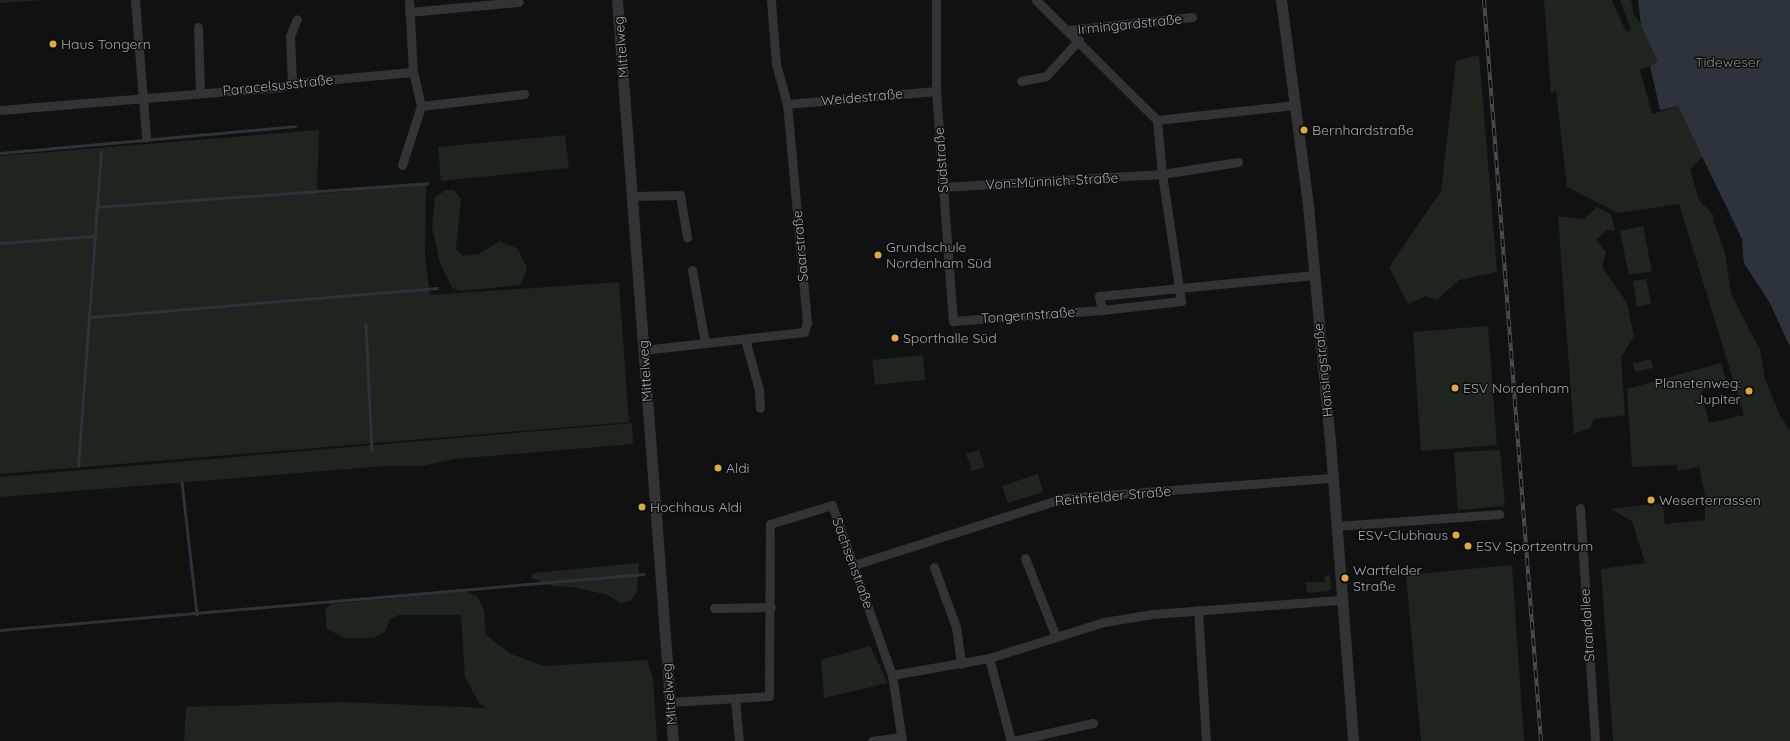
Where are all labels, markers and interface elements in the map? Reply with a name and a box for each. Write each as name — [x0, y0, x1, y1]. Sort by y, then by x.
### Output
street label: Irmingardstraße — [1077, 10, 1183, 38]
street label: Mittelweg — [610, 15, 632, 79]
place label: Haus Tongern — [61, 36, 151, 52]
marker: Haus Tongern — [48, 39, 58, 49]
park label: Tideweser — [1695, 54, 1761, 70]
street label: Paracelsusstraße — [222, 71, 334, 99]
street label: Weidestraße — [820, 85, 904, 109]
place label: Bernhardstraße — [1312, 122, 1414, 138]
marker: Bernhardstraße — [1299, 125, 1309, 135]
street label: Südstraße — [930, 127, 952, 193]
street label: Von-Münnich-Straße — [985, 169, 1119, 193]
street label: Saarstraße — [789, 210, 811, 282]
place label: Grundschule Nordenham Süd — [886, 239, 992, 272]
marker: Grundschule Nordenham Süd — [873, 250, 883, 260]
street label: Tongernstraße — [980, 303, 1076, 327]
street label: Hansingstraße — [1310, 322, 1336, 418]
place label: Sporthalle Süd — [903, 330, 997, 346]
marker: Sporthalle Süd — [890, 333, 900, 343]
street label: Mittelweg — [634, 339, 656, 403]
place label: Planetenweg: Jupiter — [1655, 375, 1741, 408]
place label: ESV Nordenham — [1463, 380, 1569, 396]
marker: ESV Nordenham — [1450, 383, 1460, 393]
marker: Planetenweg: Jupiter — [1744, 386, 1754, 396]
place label: Aldi — [726, 460, 750, 476]
marker: Aldi — [713, 463, 723, 473]
street label: Reithfelder Straße — [1054, 483, 1172, 509]
place label: Weserterrassen — [1659, 492, 1761, 508]
marker: Weserterrassen — [1646, 495, 1656, 505]
place label: Hochhaus Aldi — [650, 499, 742, 515]
marker: Hochhaus Aldi — [637, 502, 647, 512]
street label: Sachsenstraße — [829, 515, 877, 611]
place label: ESV-Clubhaus — [1358, 527, 1448, 543]
marker: ESV-Clubhaus — [1451, 530, 1461, 540]
place label: ESV Sportzentrum — [1476, 538, 1593, 554]
marker: ESV Sportzentrum — [1463, 541, 1473, 551]
place label: Wartfelder Straße — [1353, 562, 1422, 594]
marker: Wartfelder Straße — [1340, 573, 1350, 583]
street label: Strandallee — [1576, 588, 1598, 662]
street label: Mittelweg — [658, 662, 680, 726]

